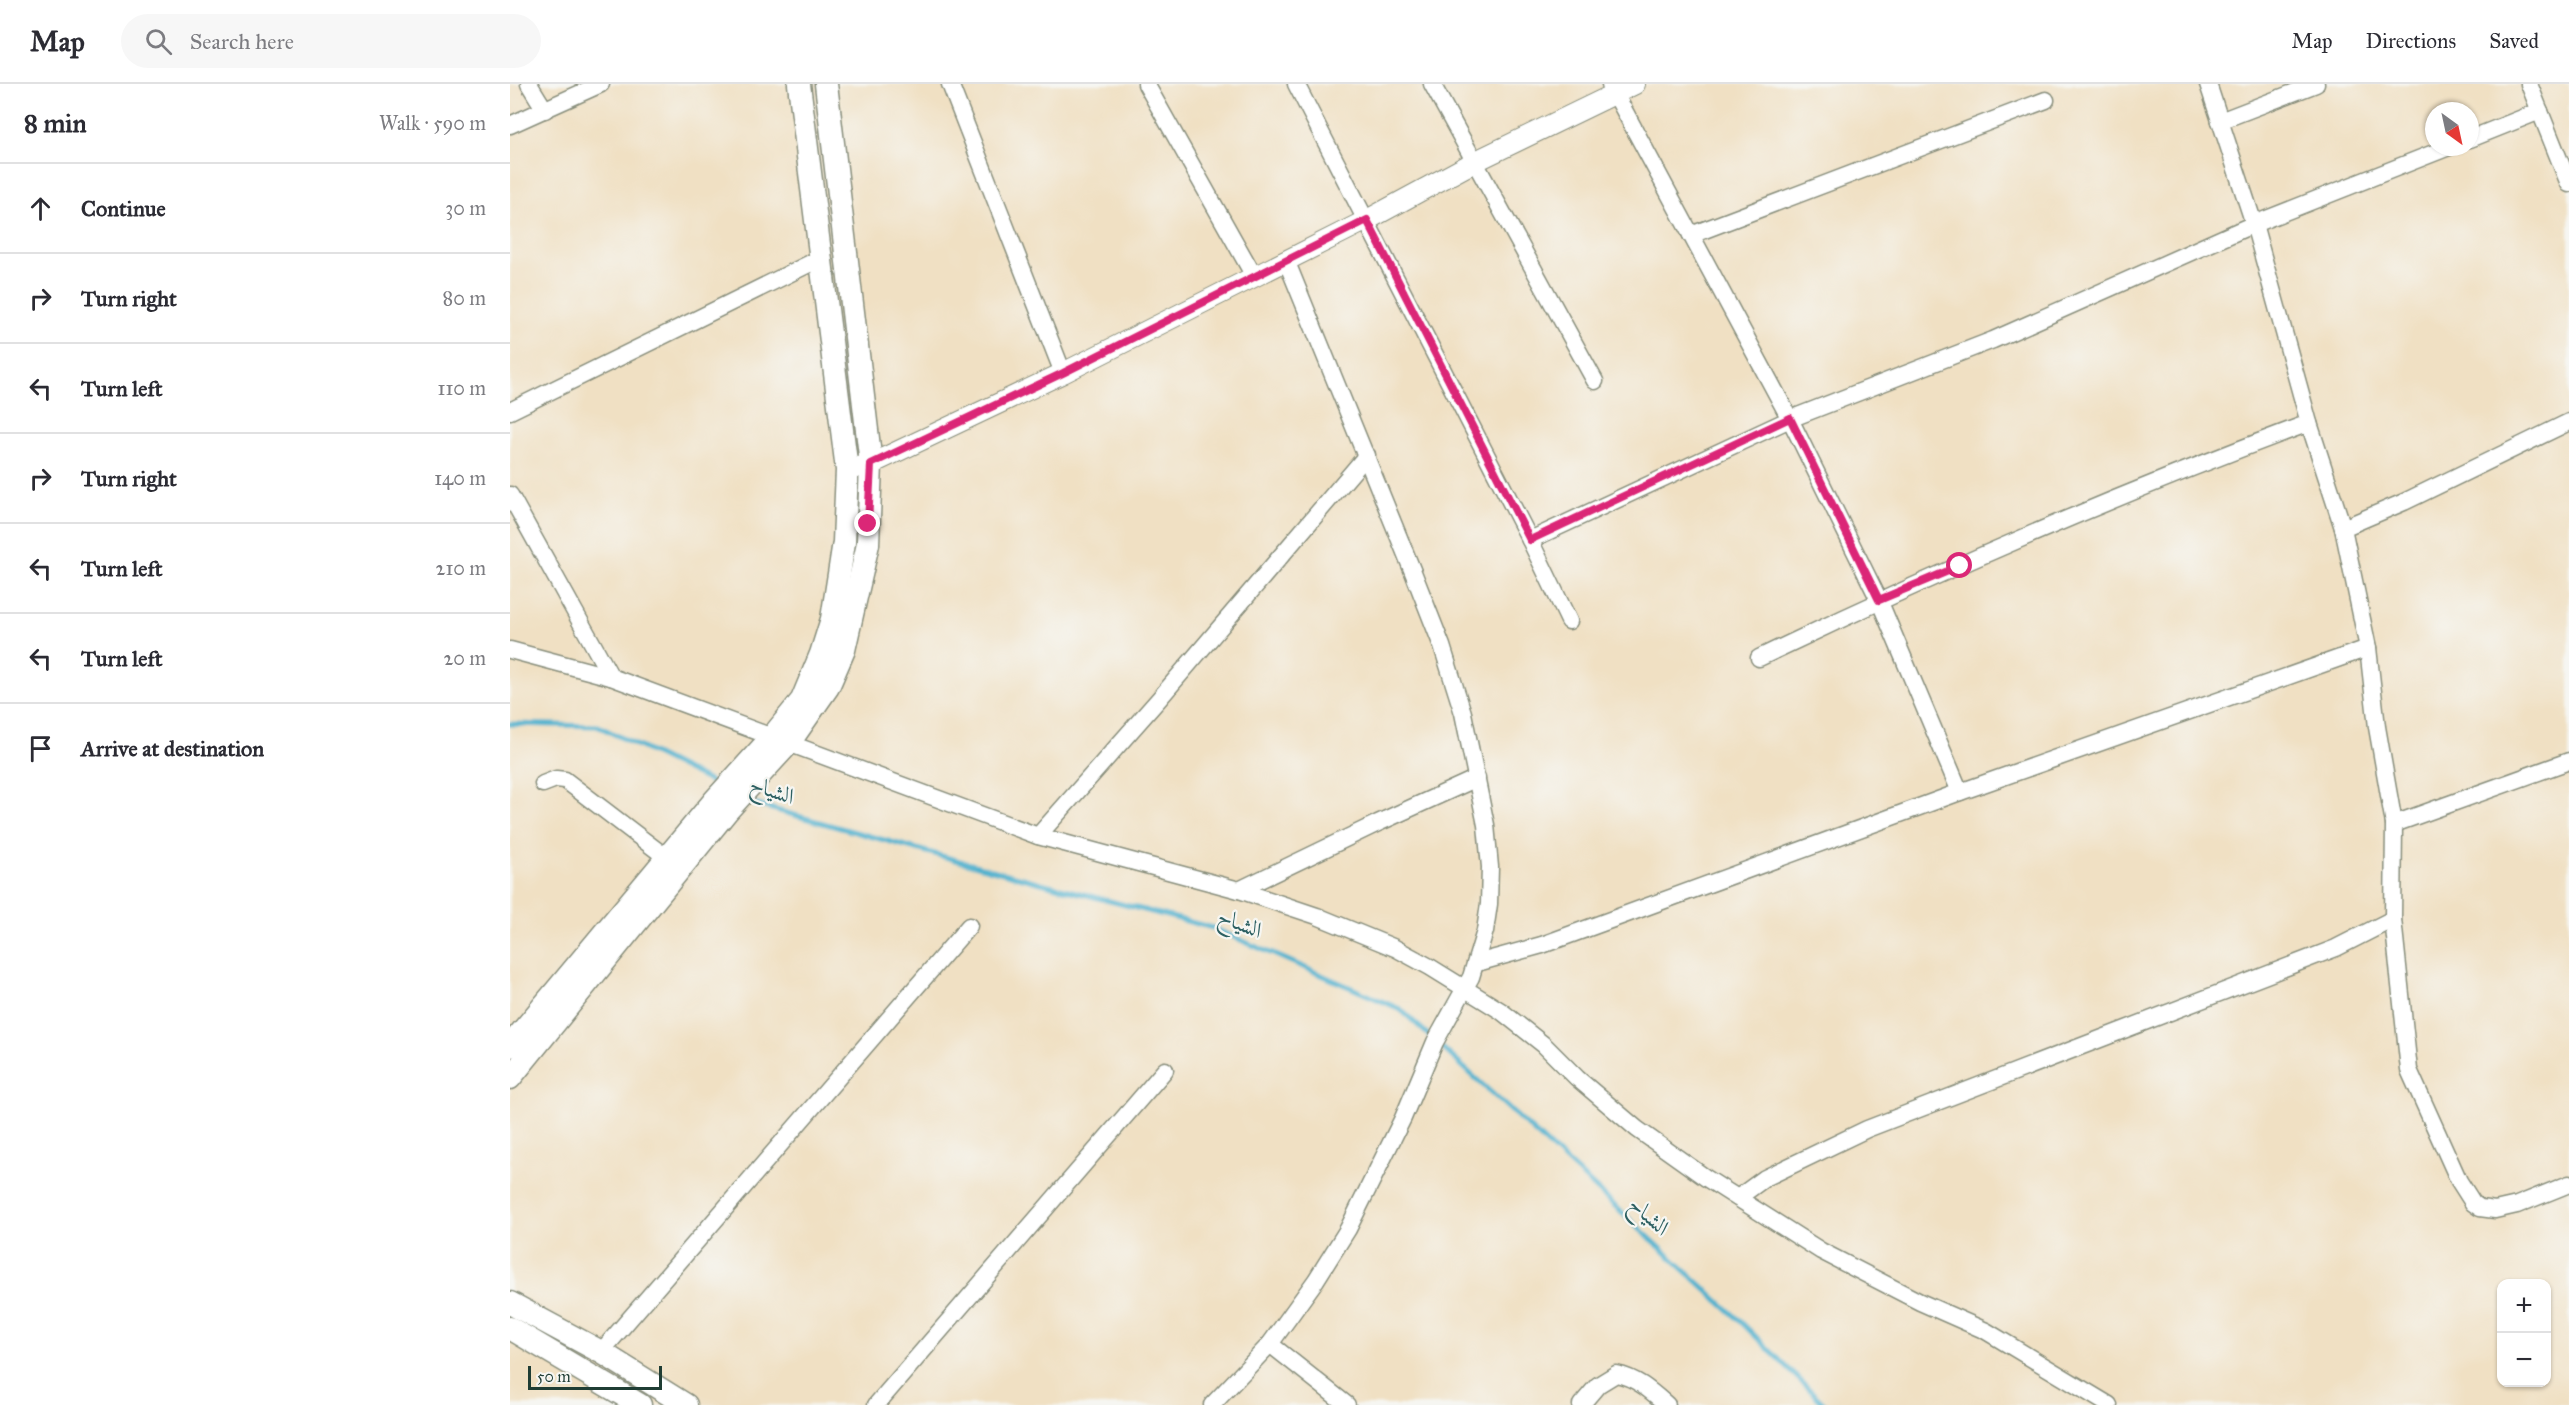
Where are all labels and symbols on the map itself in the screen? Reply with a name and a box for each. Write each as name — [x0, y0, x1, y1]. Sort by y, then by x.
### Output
north arrow — [2425, 102, 2479, 156]
route end — [854, 510, 880, 536]
route start — [1946, 552, 1972, 578]
water label: الشياح — [745, 770, 799, 816]
water label: الشياح — [1212, 902, 1267, 950]
water label: الشياح — [1620, 1191, 1676, 1246]
scale bar — [528, 1363, 662, 1390]

